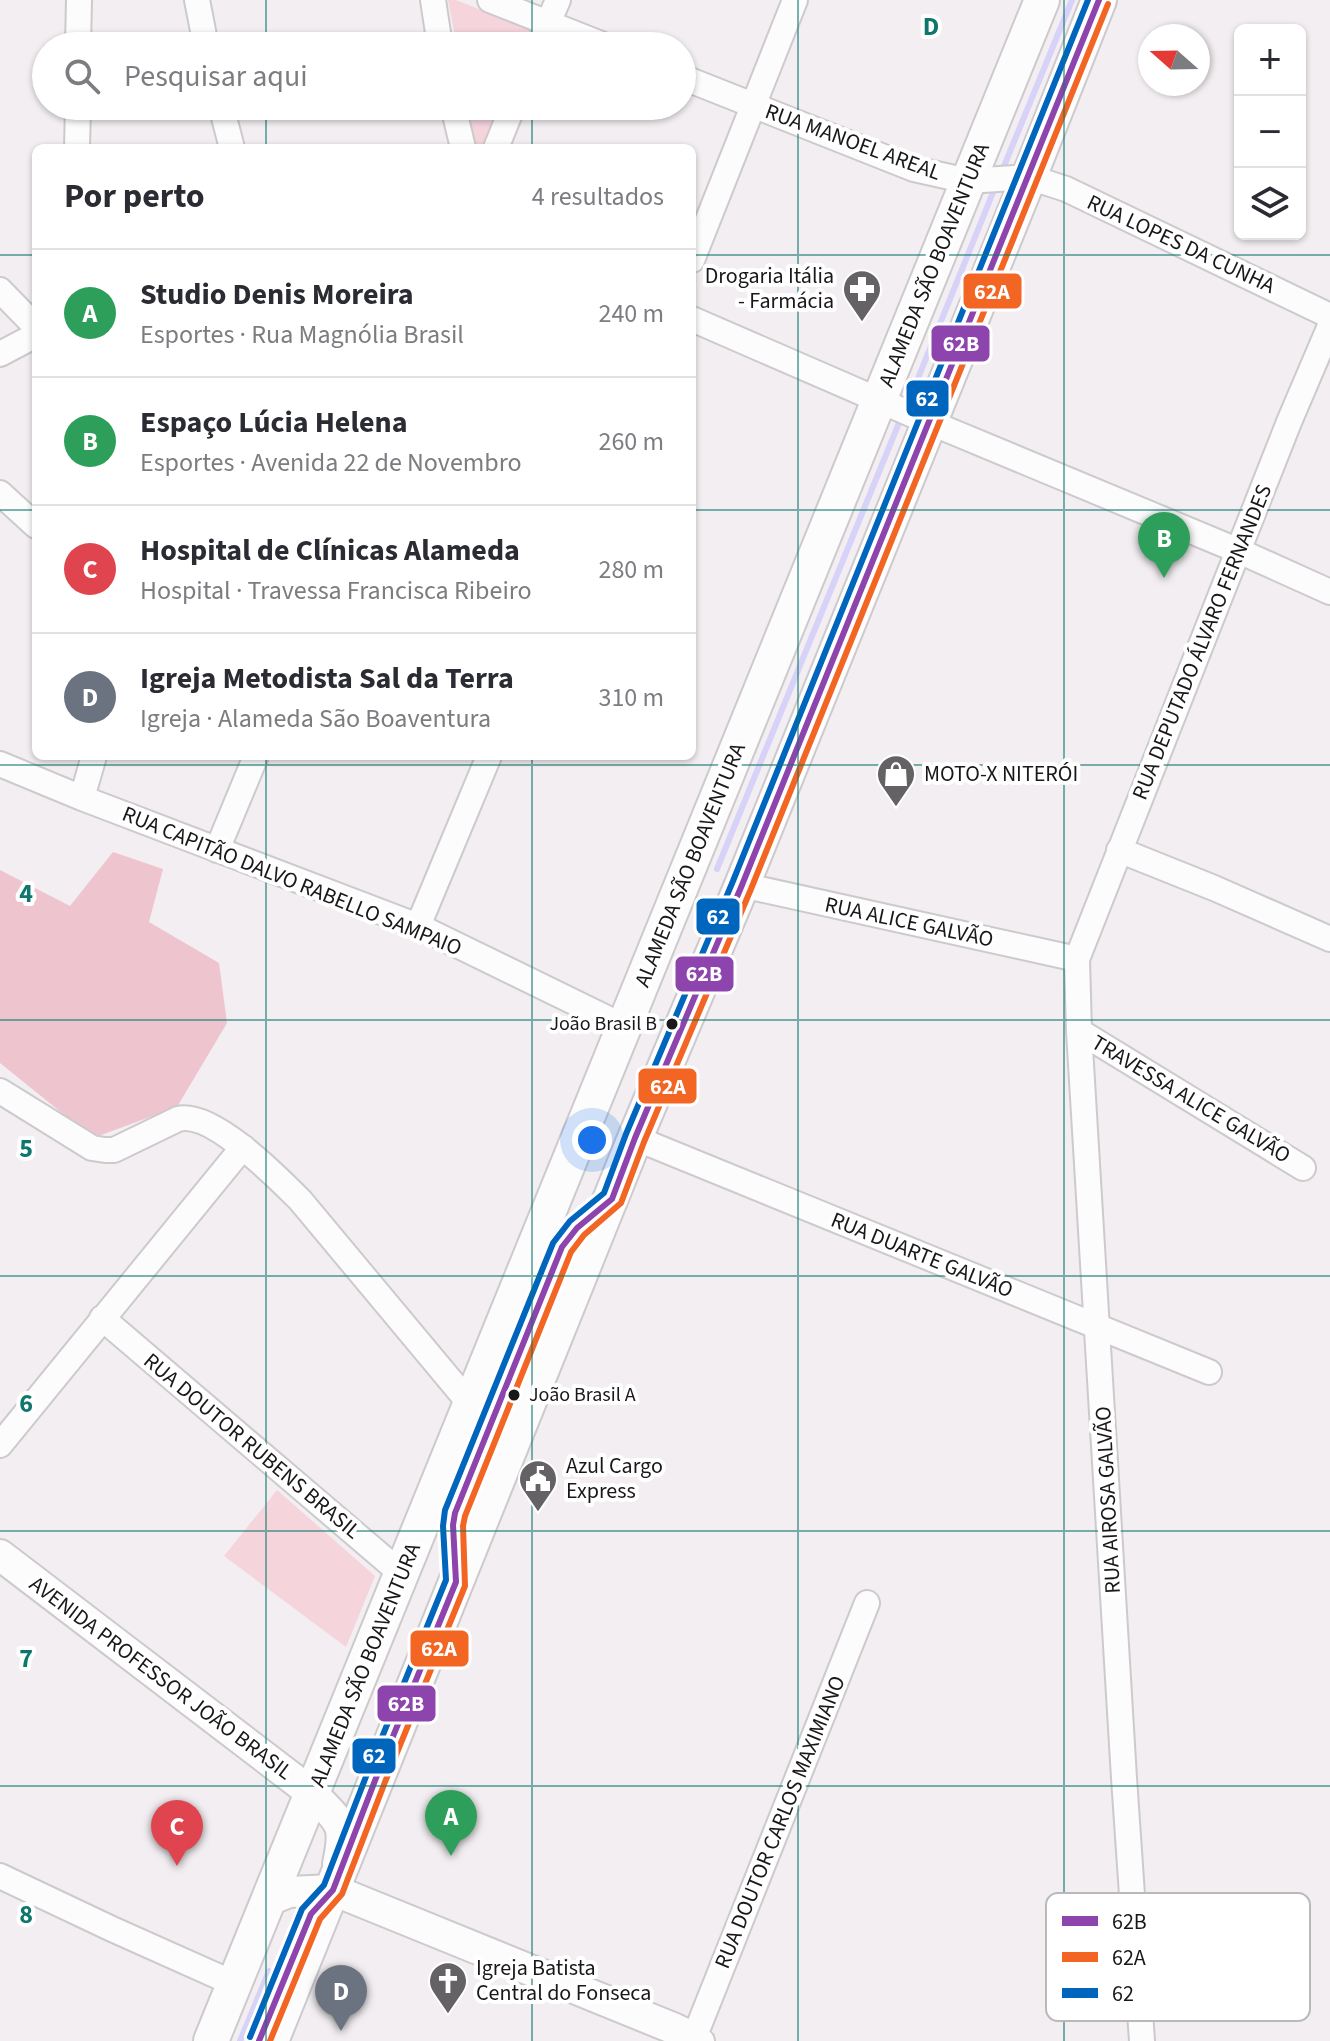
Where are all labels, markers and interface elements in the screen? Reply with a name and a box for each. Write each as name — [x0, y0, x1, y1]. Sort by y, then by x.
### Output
text: D — [923, 8, 939, 45]
north arrow — [1138, 24, 1210, 96]
map controls — [1234, 24, 1306, 240]
button: + — [1234, 24, 1306, 96]
search box — [32, 32, 696, 120]
icon: search — [60, 54, 104, 98]
text: Pesquisar aqui — [124, 55, 308, 98]
street label: RUA MANOEL AREAL — [761, 95, 946, 189]
button: − — [1234, 96, 1306, 168]
street label: ALAMEDA SÃO BOAVENTURA — [870, 138, 998, 392]
button: layers — [1234, 168, 1306, 240]
text: Por perto — [64, 172, 205, 221]
text: 4 resultados — [532, 178, 664, 215]
street label: RUA LOPES DA CUNHA — [1082, 186, 1280, 302]
place label: Drogaria Itália - Farmácia — [705, 260, 834, 317]
pharmacy icon: Drogaria Itália - Farmácia — [841, 268, 883, 323]
line badge: 62A — [962, 272, 1023, 310]
text: Studio Denis Moreira — [140, 273, 414, 316]
text: 62A — [974, 276, 1010, 308]
text: A — [83, 295, 97, 332]
text: 240 m — [598, 295, 664, 332]
text: Esportes · Rua Magnólia Brasil — [140, 316, 464, 353]
line badge: 62B — [930, 324, 991, 363]
text: 62B — [943, 328, 979, 360]
line badge: 62 — [905, 379, 950, 418]
text: 62 — [915, 383, 939, 415]
text: Espaço Lúcia Helena — [140, 401, 408, 444]
text: B — [82, 423, 98, 460]
text: 260 m — [598, 423, 664, 460]
text: Esportes · Avenida 22 de Novembro — [140, 444, 522, 481]
street label: RUA DEPUTADO ÁLVARO FERNANDES — [1124, 479, 1280, 805]
pin: B — [1138, 512, 1190, 578]
text: Hospital de Clínicas Alameda — [140, 529, 520, 572]
text: C — [82, 551, 98, 588]
text: 280 m — [598, 551, 664, 588]
text: Hospital · Travessa Francisca Ribeiro — [140, 572, 532, 609]
text: Igreja Metodista Sal da Terra — [140, 657, 514, 700]
text: D — [82, 679, 98, 716]
text: 310 m — [598, 679, 664, 716]
text: Igreja · Alameda São Boaventura — [140, 700, 491, 737]
street label: ALAMEDA SÃO BOAVENTURA — [626, 738, 754, 992]
shop icon: MOTO-X NITERÓI — [875, 753, 917, 808]
place label: MOTO-X NITERÓI — [924, 758, 1078, 790]
street label: RUA CAPITÃO DALVO RABELLO SAMPAIO — [117, 798, 467, 964]
text: 4 — [19, 875, 33, 912]
street label: RUA ALICE GALVÃO — [822, 889, 996, 955]
line badge: 62 — [695, 897, 741, 936]
text: 62 — [706, 901, 730, 933]
line badge: 62B — [674, 955, 735, 993]
text: 62B — [686, 958, 722, 990]
place label: João Brasil B — [549, 1010, 657, 1038]
marker: João Brasil B — [664, 1016, 680, 1032]
street label: TRAVESSA ALICE GALVÃO — [1085, 1027, 1297, 1171]
line badge: 62A — [637, 1067, 698, 1105]
text: 62A — [650, 1071, 686, 1103]
your location — [572, 1120, 612, 1160]
text: 5 — [19, 1130, 33, 1167]
street label: RUA DUARTE GALVÃO — [826, 1204, 1018, 1306]
street label: RUA DOUTOR RUBENS BRASIL — [136, 1345, 368, 1547]
place label: João Brasil A — [529, 1381, 636, 1409]
text: 6 — [19, 1385, 33, 1422]
marker: João Brasil A — [506, 1387, 522, 1403]
street label: RUA AIROSA GALVÃO — [1087, 1406, 1129, 1594]
place label: Azul Cargo Express — [566, 1450, 663, 1507]
public building icon: Azul Cargo Express — [517, 1458, 559, 1513]
street label: ALAMEDA SÃO BOAVENTURA — [301, 1538, 429, 1792]
street label: AVENIDA PROFESSOR JOÃO BRASIL — [23, 1568, 300, 1788]
line badge: 62A — [409, 1629, 470, 1668]
text: 62A — [421, 1633, 457, 1665]
text: 7 — [19, 1640, 33, 1677]
street label: RUA DOUTOR CARLOS MAXIMIANO — [706, 1671, 854, 1973]
line badge: 62B — [376, 1684, 437, 1723]
text: 62B — [388, 1688, 424, 1720]
line badge: 62 — [351, 1737, 397, 1775]
text: 62 — [362, 1740, 386, 1772]
pin: A — [425, 1790, 477, 1856]
pin: C — [151, 1800, 203, 1866]
legend — [1046, 1893, 1310, 2021]
text: 8 — [19, 1896, 33, 1933]
text: 62B — [1112, 1906, 1147, 1938]
text: 62A — [1112, 1942, 1146, 1974]
place label: Igreja Batista Central do Fonseca — [476, 1952, 651, 2009]
church icon: Igreja Batista Central do Fonseca — [427, 1960, 469, 2015]
pin: D — [315, 1965, 367, 2031]
text: 62 — [1112, 1978, 1134, 2010]

